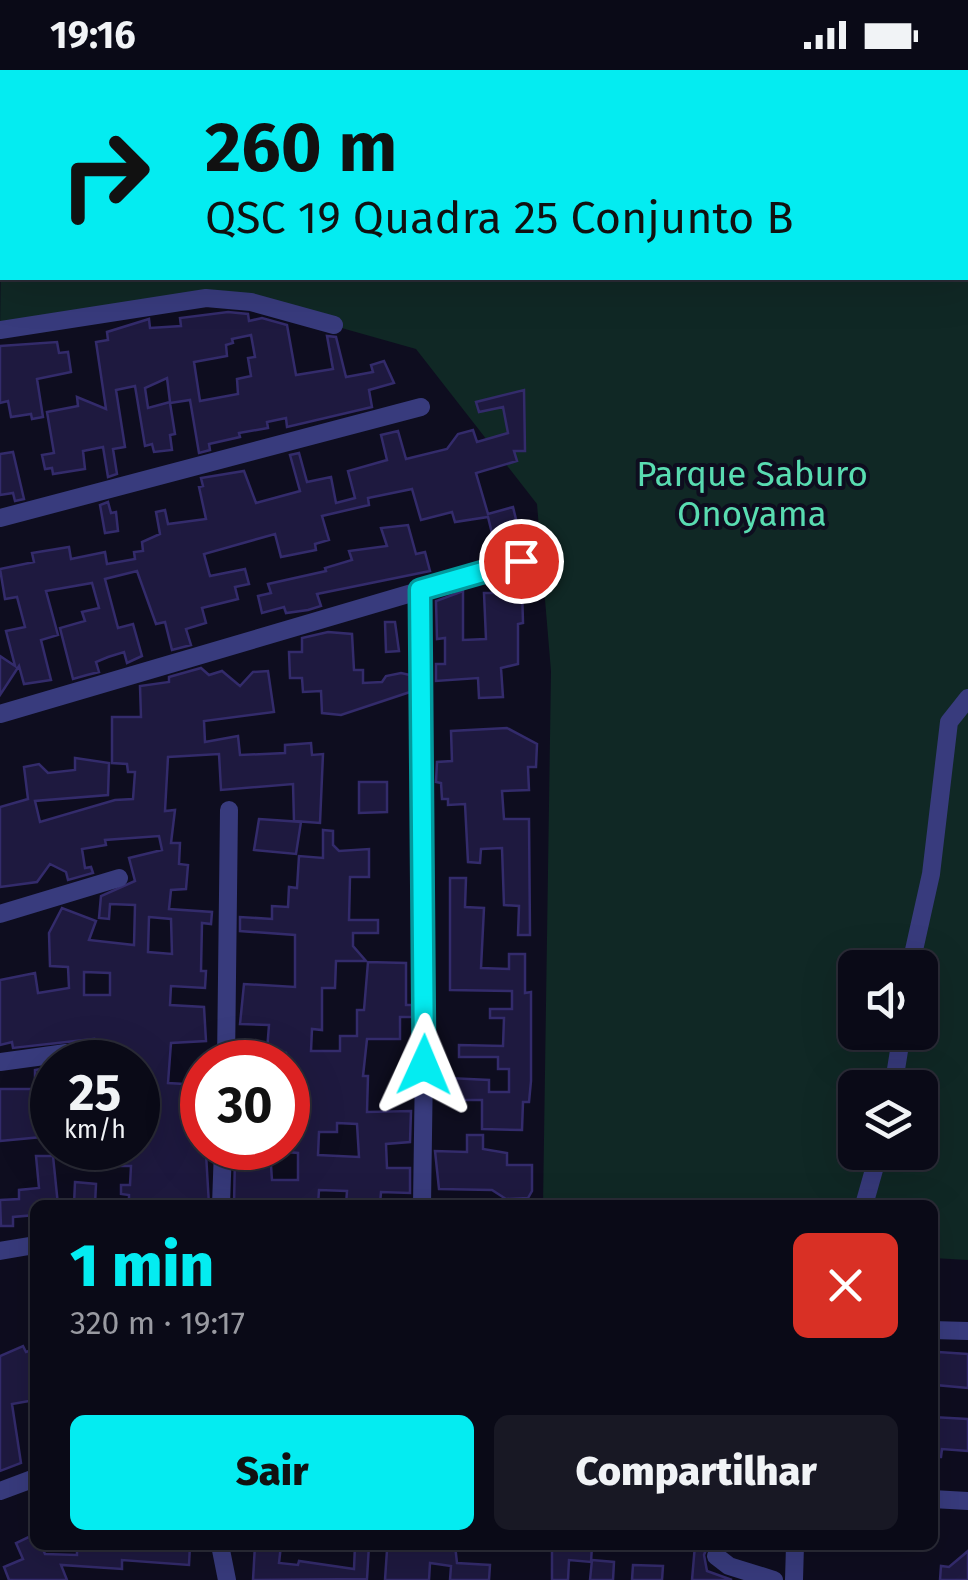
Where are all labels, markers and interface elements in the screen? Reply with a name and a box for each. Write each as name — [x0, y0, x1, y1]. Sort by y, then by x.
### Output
text: 19:16 — [50, 12, 136, 58]
text: 260 m — [205, 106, 397, 190]
icon: right — [40, 110, 170, 240]
text: QSC 19 Quadra 25 Conjunto B — [205, 191, 794, 245]
park label: Parque Saburo Onoyama — [636, 453, 868, 535]
pin — [479, 519, 564, 604]
icon: arrive — [494, 534, 549, 589]
map controls — [838, 950, 938, 1170]
button: sound — [838, 950, 938, 1050]
position arrow — [372, 1013, 476, 1117]
speed limit sign: 30 — [180, 1040, 310, 1170]
text: 25 — [69, 1063, 121, 1123]
button: layers — [838, 1070, 938, 1170]
text: km/h — [64, 1115, 126, 1145]
text: 1 min — [70, 1230, 214, 1302]
button: close — [793, 1233, 898, 1338]
text: 320 m · 19:17 — [70, 1304, 245, 1342]
button: Sair — [70, 1415, 474, 1530]
button: Compartilhar — [494, 1415, 898, 1530]

